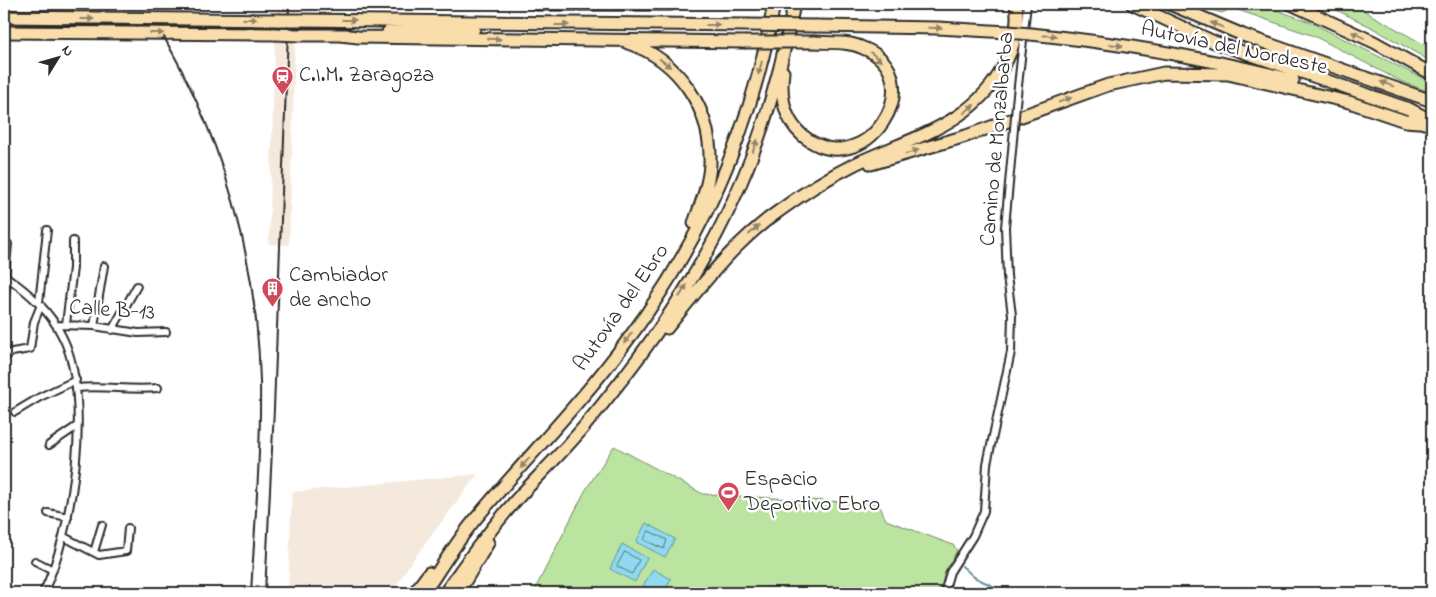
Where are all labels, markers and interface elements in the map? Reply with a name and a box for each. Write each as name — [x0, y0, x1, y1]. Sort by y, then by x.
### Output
street label: Autovía del Nordeste — [1138, 14, 1330, 84]
one-way arrow — [80, 15, 96, 23]
one-way arrow — [242, 16, 258, 24]
one-way arrow — [341, 16, 357, 24]
one-way arrow — [554, 21, 570, 29]
one-way arrow — [705, 21, 721, 29]
one-way arrow — [1209, 21, 1224, 28]
one-way arrow — [927, 24, 943, 32]
one-way arrow — [150, 29, 166, 37]
one-way arrow — [1351, 30, 1366, 39]
street label: Camino de Monzalbarba — [973, 31, 1023, 247]
north arrow — [32, 32, 82, 82]
one-way arrow — [1042, 32, 1058, 40]
one-way arrow — [486, 35, 502, 43]
text: N — [56, 41, 78, 61]
one-way arrow — [1109, 41, 1125, 49]
one-way arrow — [870, 51, 883, 62]
one-way arrow — [658, 57, 671, 68]
place label: C.I.M. Zaragoza — [299, 60, 434, 93]
one-way arrow — [756, 61, 764, 76]
station icon: C.I.M. Zaragoza — [271, 64, 295, 95]
one-way arrow — [1379, 80, 1394, 87]
one-way arrow — [1058, 96, 1073, 103]
one-way arrow — [962, 103, 975, 114]
one-way arrow — [752, 139, 760, 153]
one-way arrow — [904, 148, 919, 156]
one-way arrow — [747, 225, 760, 236]
street label: Autovía del Ebro — [566, 238, 678, 378]
place label: Cambiador de ancho — [289, 260, 388, 317]
building icon: Cambiador de ancho — [261, 277, 285, 308]
one-way arrow — [679, 284, 688, 298]
street label: Calle B-13 — [68, 292, 156, 330]
one-way arrow — [623, 331, 634, 344]
one-way arrow — [519, 456, 530, 469]
place label: Espacio Deportivo Ebro — [743, 464, 880, 521]
sports icon: Espacio Deportivo Ebro — [716, 481, 740, 512]

